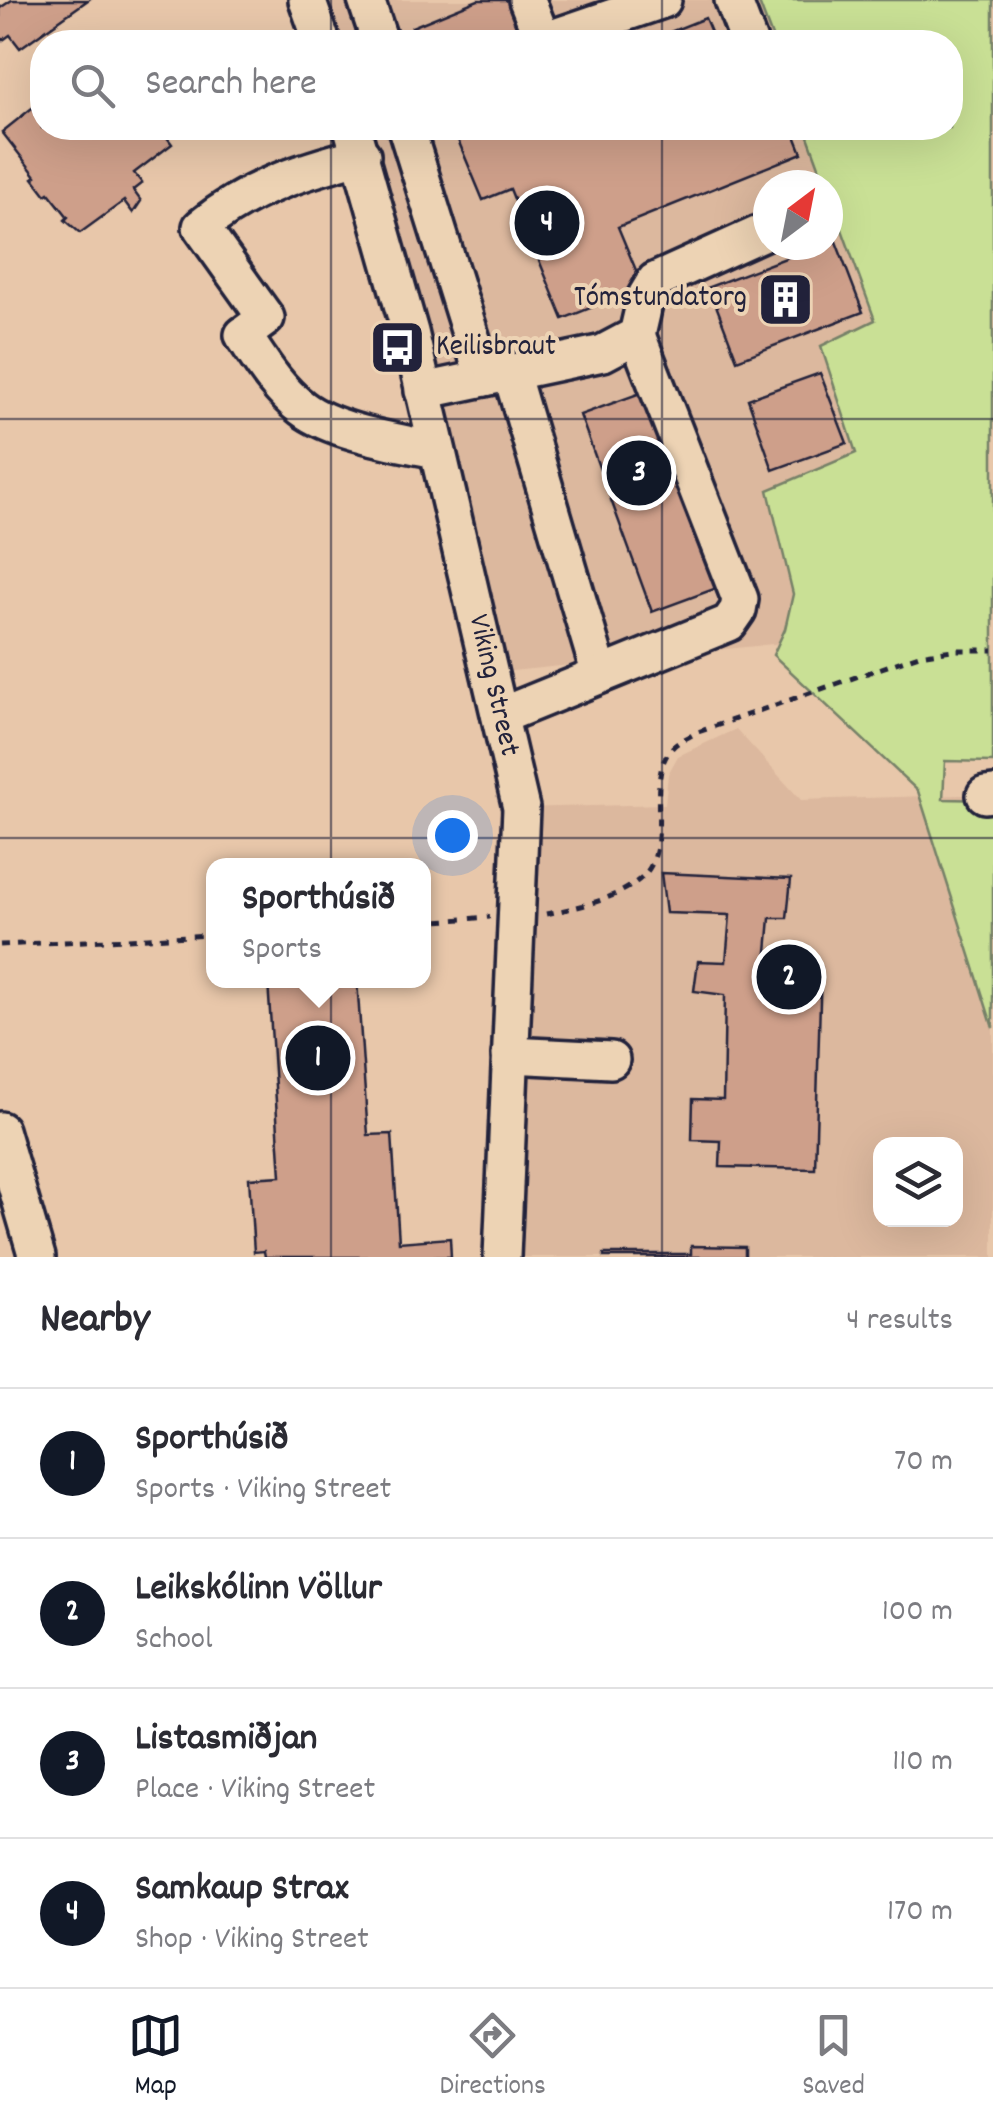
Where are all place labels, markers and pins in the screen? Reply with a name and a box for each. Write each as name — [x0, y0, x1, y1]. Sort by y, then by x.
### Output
pin: 4 — [514, 186, 580, 260]
building icon: Tómstundatorg — [756, 269, 816, 329]
place label: Tómstundatorg — [574, 278, 747, 321]
bus stop icon: Keilisbraut — [367, 318, 427, 378]
place label: Keilisbraut — [436, 327, 556, 370]
pin: 3 — [606, 436, 672, 510]
pin: 2 — [756, 940, 822, 1014]
pin: 1 — [286, 1020, 350, 1096]

